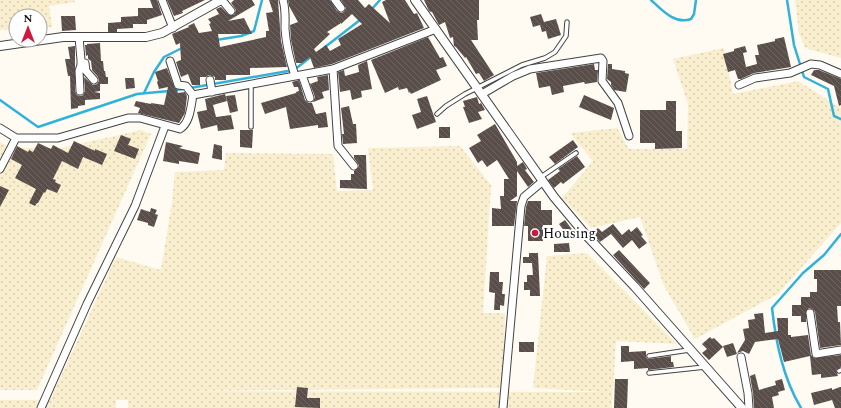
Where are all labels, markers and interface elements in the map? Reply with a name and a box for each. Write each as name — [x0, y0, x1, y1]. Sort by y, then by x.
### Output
north arrow — [8, 8, 48, 48]
text: N — [24, 10, 33, 27]
place label: Housing — [543, 223, 596, 244]
marker: Housing — [530, 228, 540, 238]

